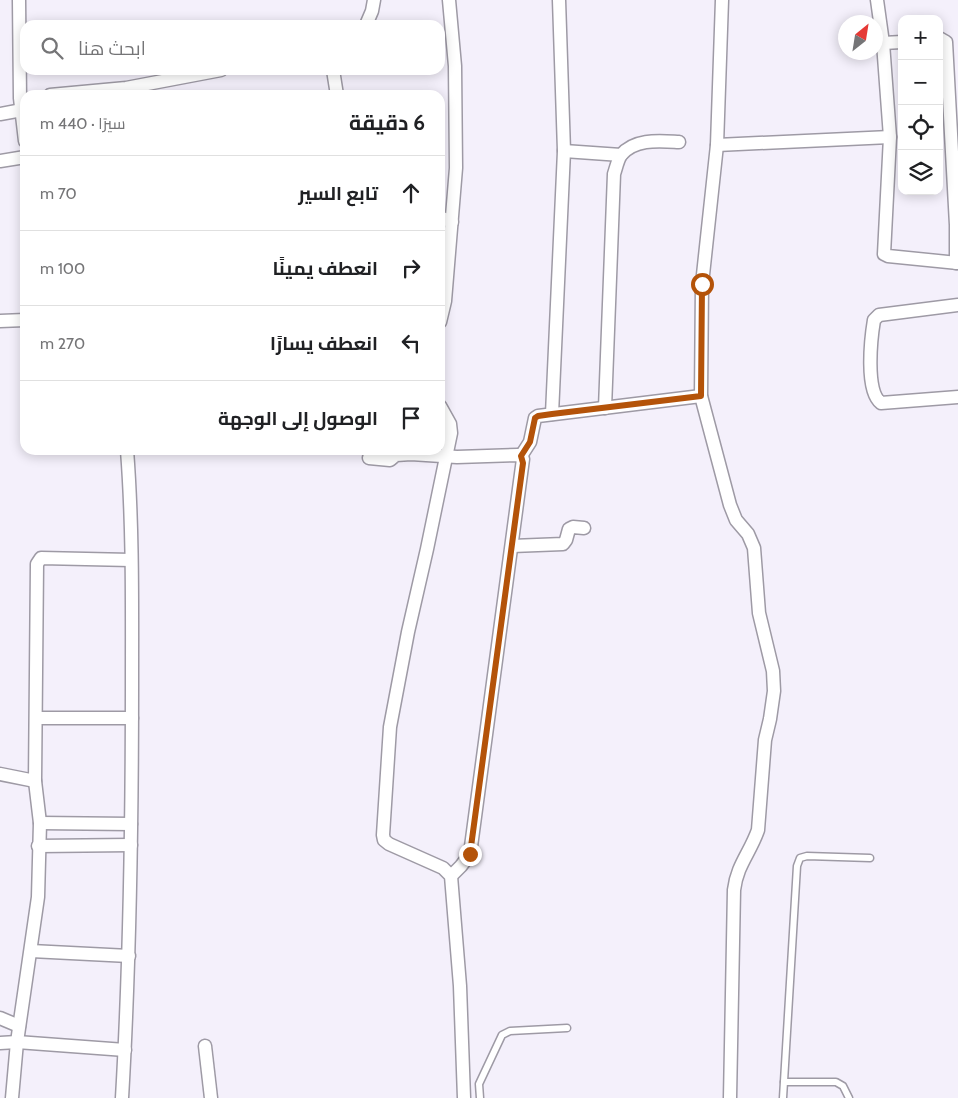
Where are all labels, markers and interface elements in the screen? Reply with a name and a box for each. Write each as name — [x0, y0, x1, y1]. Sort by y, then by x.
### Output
north arrow — [838, 15, 883, 60]
map controls — [898, 15, 943, 195]
button: + — [898, 15, 943, 60]
search box — [20, 20, 445, 75]
icon: search — [38, 34, 66, 62]
text: ابحث هنا — [78, 37, 146, 60]
button: − — [898, 60, 943, 105]
button: locate — [898, 105, 943, 150]
text: 6 دقيقة — [349, 110, 425, 135]
text: سيرًا · 440 m — [40, 114, 125, 133]
button: layers — [898, 150, 943, 195]
icon: ahead — [397, 179, 425, 207]
text: تابع السير — [298, 182, 378, 205]
text: 70 m — [40, 184, 77, 203]
icon: right — [397, 254, 425, 282]
text: انعطف يمينًا — [272, 257, 378, 280]
text: 100 m — [40, 259, 85, 278]
route start — [691, 273, 714, 296]
icon: left — [397, 329, 425, 357]
text: انعطف يسارًا — [270, 332, 378, 355]
text: 270 m — [40, 334, 85, 353]
icon: arrive — [397, 404, 425, 432]
text: الوصول إلى الوجهة — [218, 407, 378, 430]
route end — [459, 843, 482, 866]

